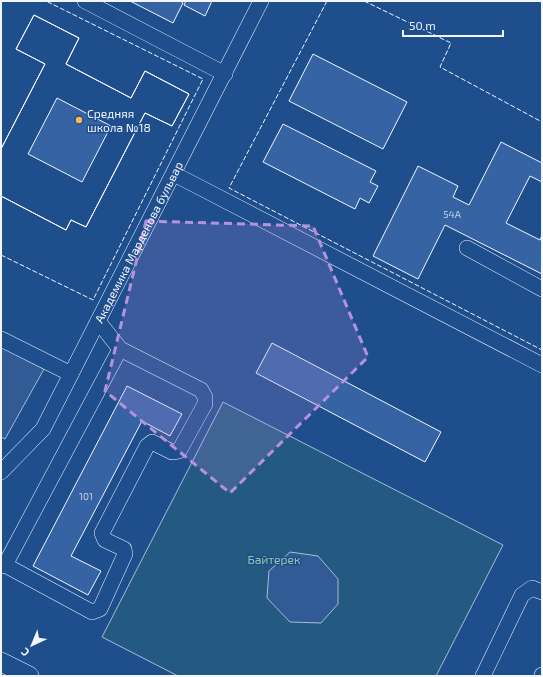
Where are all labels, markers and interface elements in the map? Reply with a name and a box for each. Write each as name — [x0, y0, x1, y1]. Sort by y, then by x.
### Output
scale bar — [403, 12, 503, 38]
text: 50 m — [409, 18, 436, 32]
place label: Средняя школа №18 — [87, 106, 151, 134]
marker: Средняя школа №18 — [74, 115, 84, 125]
street label: Академика Марденова бульвар — [91, 159, 185, 325]
house number: 54А — [443, 208, 462, 220]
house number: 101 — [79, 490, 93, 502]
park label: Байтерек — [247, 552, 301, 566]
north arrow — [12, 625, 52, 665]
text: С — [17, 645, 32, 659]

